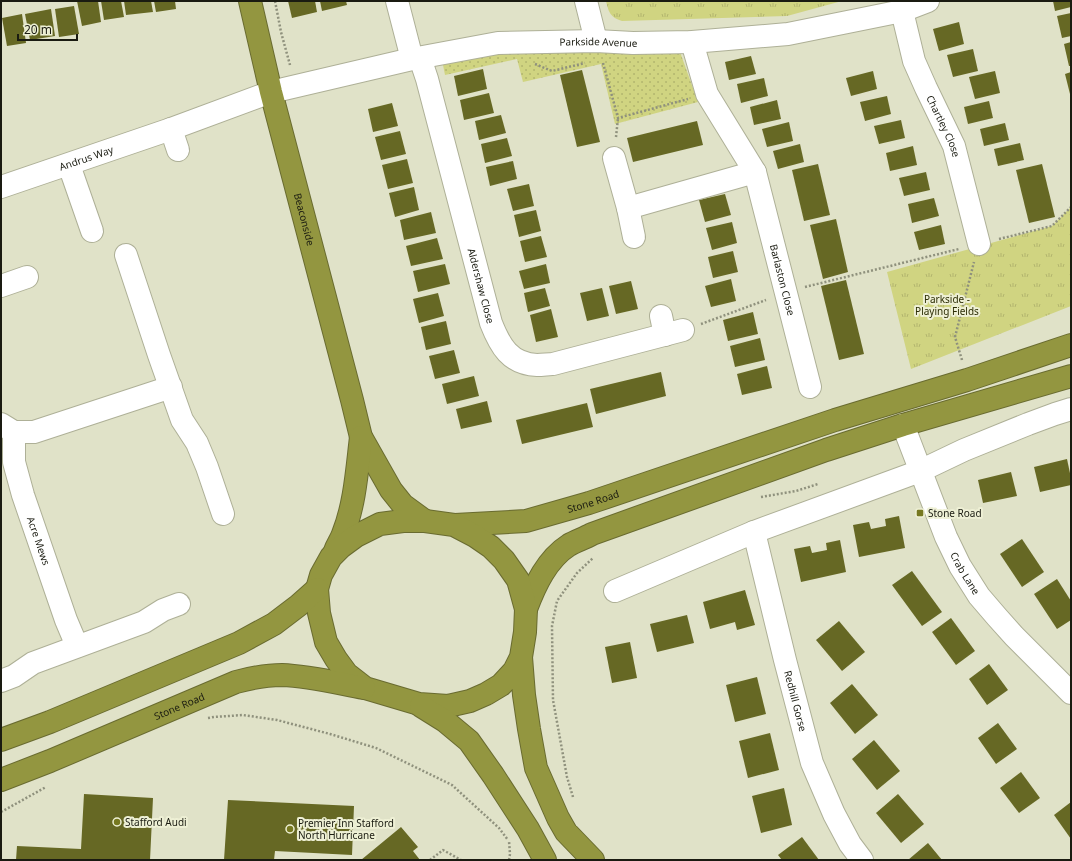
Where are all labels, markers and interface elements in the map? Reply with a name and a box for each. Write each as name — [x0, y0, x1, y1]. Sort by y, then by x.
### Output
scale bar — [18, 16, 77, 42]
text: 20 m — [24, 21, 52, 38]
street label: Parkside Avenue — [559, 34, 638, 50]
street label: Chartley Close — [923, 93, 964, 159]
street label: Andrus Way — [57, 142, 116, 174]
street label: Beaconside — [291, 191, 318, 248]
street label: Barlaston Close — [767, 243, 799, 317]
street label: Aldershaw Close — [465, 247, 498, 325]
park label: Parkside - Playing Fields — [915, 292, 979, 318]
street label: Stone Road — [565, 486, 621, 516]
place label: Stone Road — [928, 506, 982, 520]
marker: Stone Road — [915, 508, 925, 518]
street label: Acre Mews — [24, 515, 54, 567]
street label: Crab Lane — [947, 550, 983, 598]
street label: Redhill Gorse — [781, 669, 811, 733]
street label: Stone Road — [152, 689, 207, 723]
place label: Stafford Audi — [125, 815, 187, 829]
place label: Premier Inn Stafford North Hurricane — [298, 816, 394, 842]
marker: Stafford Audi — [112, 817, 122, 827]
marker: Premier Inn Stafford North Hurricane — [285, 824, 295, 834]

